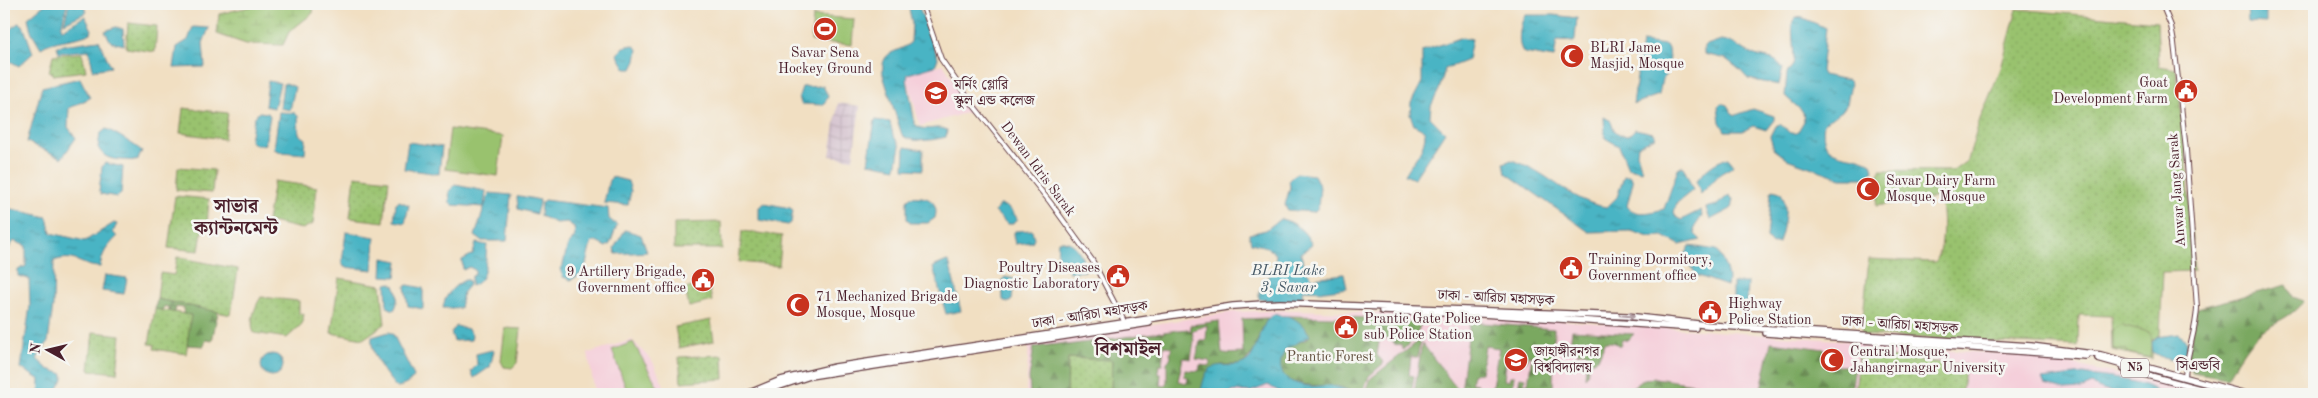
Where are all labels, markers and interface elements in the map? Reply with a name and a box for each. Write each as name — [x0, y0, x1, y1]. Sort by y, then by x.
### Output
sports icon: Savar Sena Hockey Ground — [812, 16, 838, 42]
place label: BLRI Jame Masjid, Mosque — [1590, 41, 1684, 71]
mosque icon: BLRI Jame Masjid, Mosque — [1559, 43, 1585, 69]
place label: Savar Sena Hockey Ground — [778, 46, 872, 76]
place label: মর্নিং গ্লোরি স্কুল এন্ড কলেজ — [953, 76, 1036, 109]
place label: Goat Development Farm — [2053, 76, 2168, 106]
public building icon: Goat Development Farm — [2173, 78, 2199, 104]
school or university icon: মর্নিং গ্লোরি স্কুল এন্ড কলেজ — [923, 80, 949, 106]
street label: Dewan Idris Sarak — [998, 119, 1078, 219]
street label: Anwar Jang Sarak — [2166, 133, 2188, 247]
place label: Savar Dairy Farm Mosque, Mosque — [1886, 174, 1996, 204]
mosque icon: Savar Dairy Farm Mosque, Mosque — [1855, 176, 1881, 202]
district label: সাভার ক্যান্টনমেন্ট — [193, 198, 279, 239]
place label: Training Dormitory, Government office — [1588, 253, 1712, 283]
public building icon: Training Dormitory, Government office — [1558, 255, 1584, 281]
place label: Poultry Diseases Diagnostic Laboratory — [963, 261, 1101, 291]
public building icon: Poultry Diseases Diagnostic Laboratory — [1105, 263, 1131, 289]
water label: BLRI Lake 3, Savar — [1250, 264, 1325, 296]
place label: 9 Artillery Brigade, Government office — [566, 265, 686, 295]
public building icon: 9 Artillery Brigade, Government office — [690, 267, 716, 293]
street label: ঢাকা - আরিচা মহাসড়ক — [1436, 286, 1556, 308]
place label: 71 Mechanized Brigade Mosque, Mosque — [816, 290, 958, 320]
mosque icon: 71 Mechanized Brigade Mosque, Mosque — [785, 292, 811, 318]
street label: ঢাকা - আরিচা মহাসড়ক — [1030, 297, 1150, 331]
place label: Highway Police Station — [1728, 297, 1812, 327]
public building icon: Highway Police Station — [1697, 299, 1723, 325]
one-way arrow — [1618, 311, 1634, 321]
place label: Prantic Gate Police sub Police Station — [1364, 312, 1481, 342]
street label: ঢাকা - আরিচা মহাসড়ক — [1840, 312, 1960, 336]
public building icon: Prantic Gate Police sub Police Station — [1333, 314, 1359, 340]
north arrow — [22, 326, 72, 376]
district label: বিশমাইল — [1094, 336, 1162, 360]
text: N — [28, 342, 44, 355]
place label: জাহাঙ্গীরনগর বিশ্ববিদ্যালয় — [1533, 343, 1600, 375]
place label: Central Mosque, Jahangirnagar University — [1850, 345, 2006, 375]
school or university icon: জাহাঙ্গীরনগর বিশ্ববিদ্যালয় — [1503, 347, 1529, 373]
mosque icon: Central Mosque, Jahangirnagar University — [1819, 347, 1845, 373]
park label: Prantic Forest — [1287, 350, 1374, 364]
district label: সিএন্ডবি — [2175, 357, 2221, 374]
road number: N5 — [2121, 358, 2149, 378]

